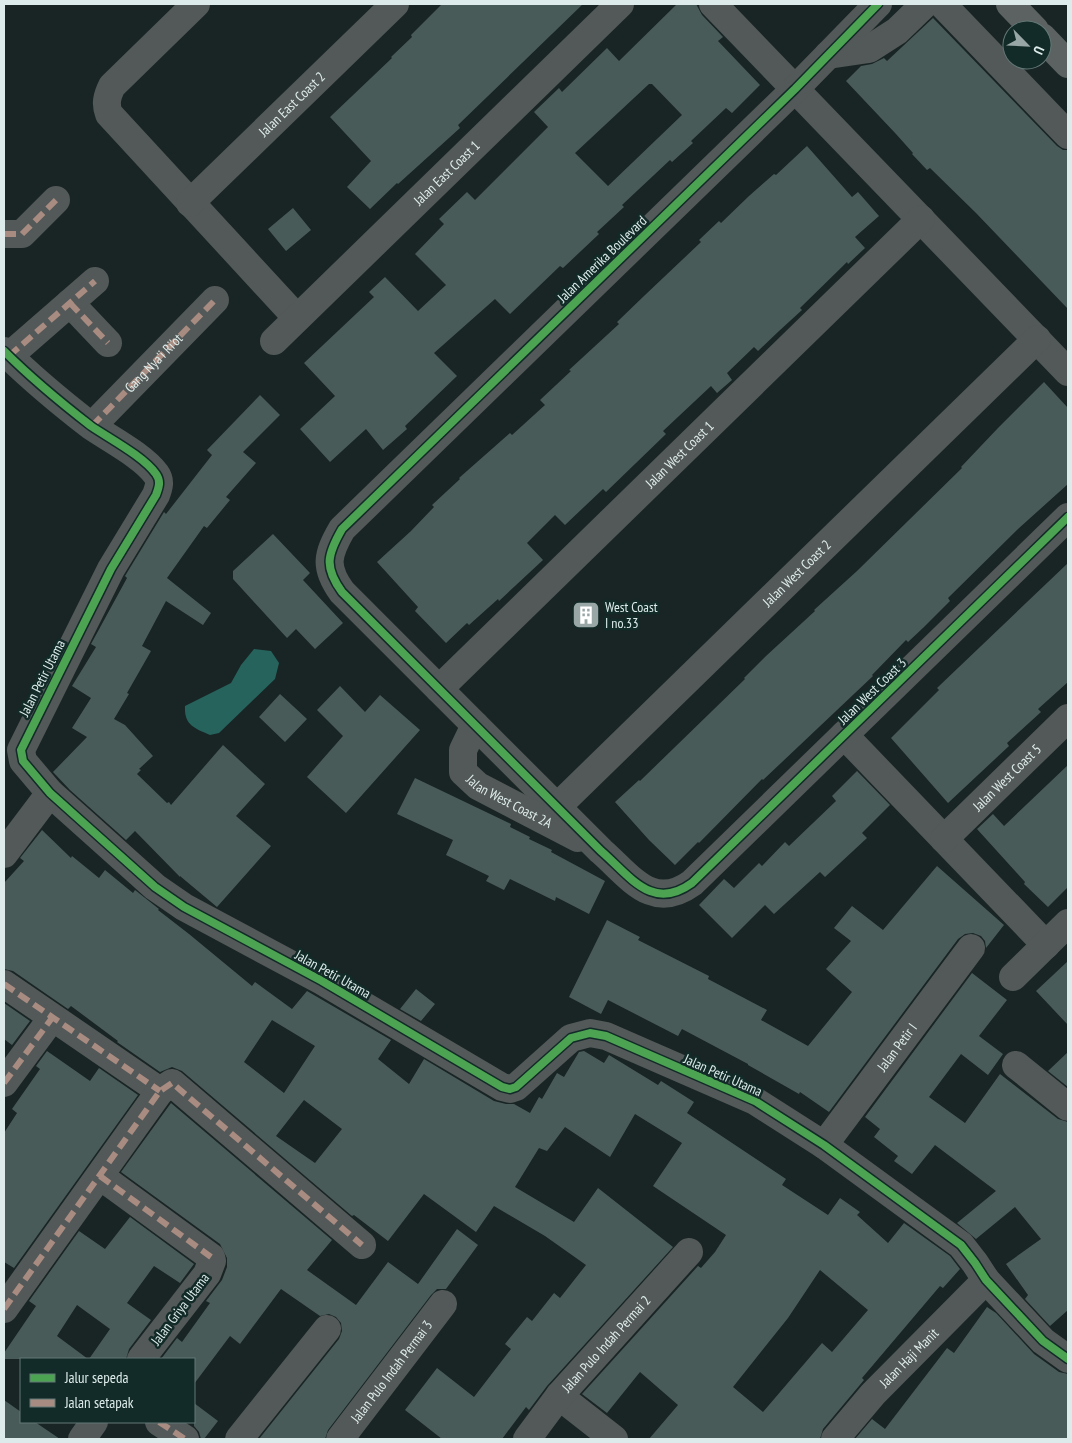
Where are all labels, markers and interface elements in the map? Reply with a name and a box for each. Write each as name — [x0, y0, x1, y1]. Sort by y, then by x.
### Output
north arrow — [1002, 20, 1052, 70]
text: U — [1029, 43, 1049, 57]
street label: Jalan East Coast 2 — [254, 68, 329, 141]
street label: Jalan East Coast 1 — [409, 136, 484, 210]
street label: Jalan Amerika Boulevard — [553, 212, 650, 307]
street label: Gang Nya'i Ri'ot — [121, 330, 186, 396]
street label: Jalan West Coast 1 — [641, 417, 718, 492]
street label: Jalan West Coast 2 — [758, 536, 835, 611]
place label: West Coast I no.33 — [605, 598, 658, 632]
building icon: West Coast I no.33 — [571, 600, 601, 630]
street label: Jalan Petir Utama — [15, 637, 69, 720]
street label: Jalan West Coast 3 — [833, 654, 910, 729]
street label: Jalan West Coast 5 — [968, 740, 1045, 816]
street label: Jalan West Coast 2A — [462, 770, 556, 832]
street label: Jalan Petir Utama — [291, 945, 374, 1002]
street label: Jalan Petir I — [872, 1020, 921, 1076]
street label: Jalan Petir Utama — [680, 1049, 765, 1100]
street label: Jalan Griya Utama — [146, 1269, 213, 1350]
street label: Jalan Pulo Indah Permai 2 — [557, 1292, 654, 1397]
street label: Jalan Pulo Indah Permai 3 — [346, 1317, 436, 1427]
street label: Jalan Haji Manit — [875, 1324, 942, 1392]
legend — [20, 1358, 195, 1423]
text: Jalur sepeda — [64, 1368, 128, 1387]
text: Jalan setapak — [64, 1393, 134, 1412]

